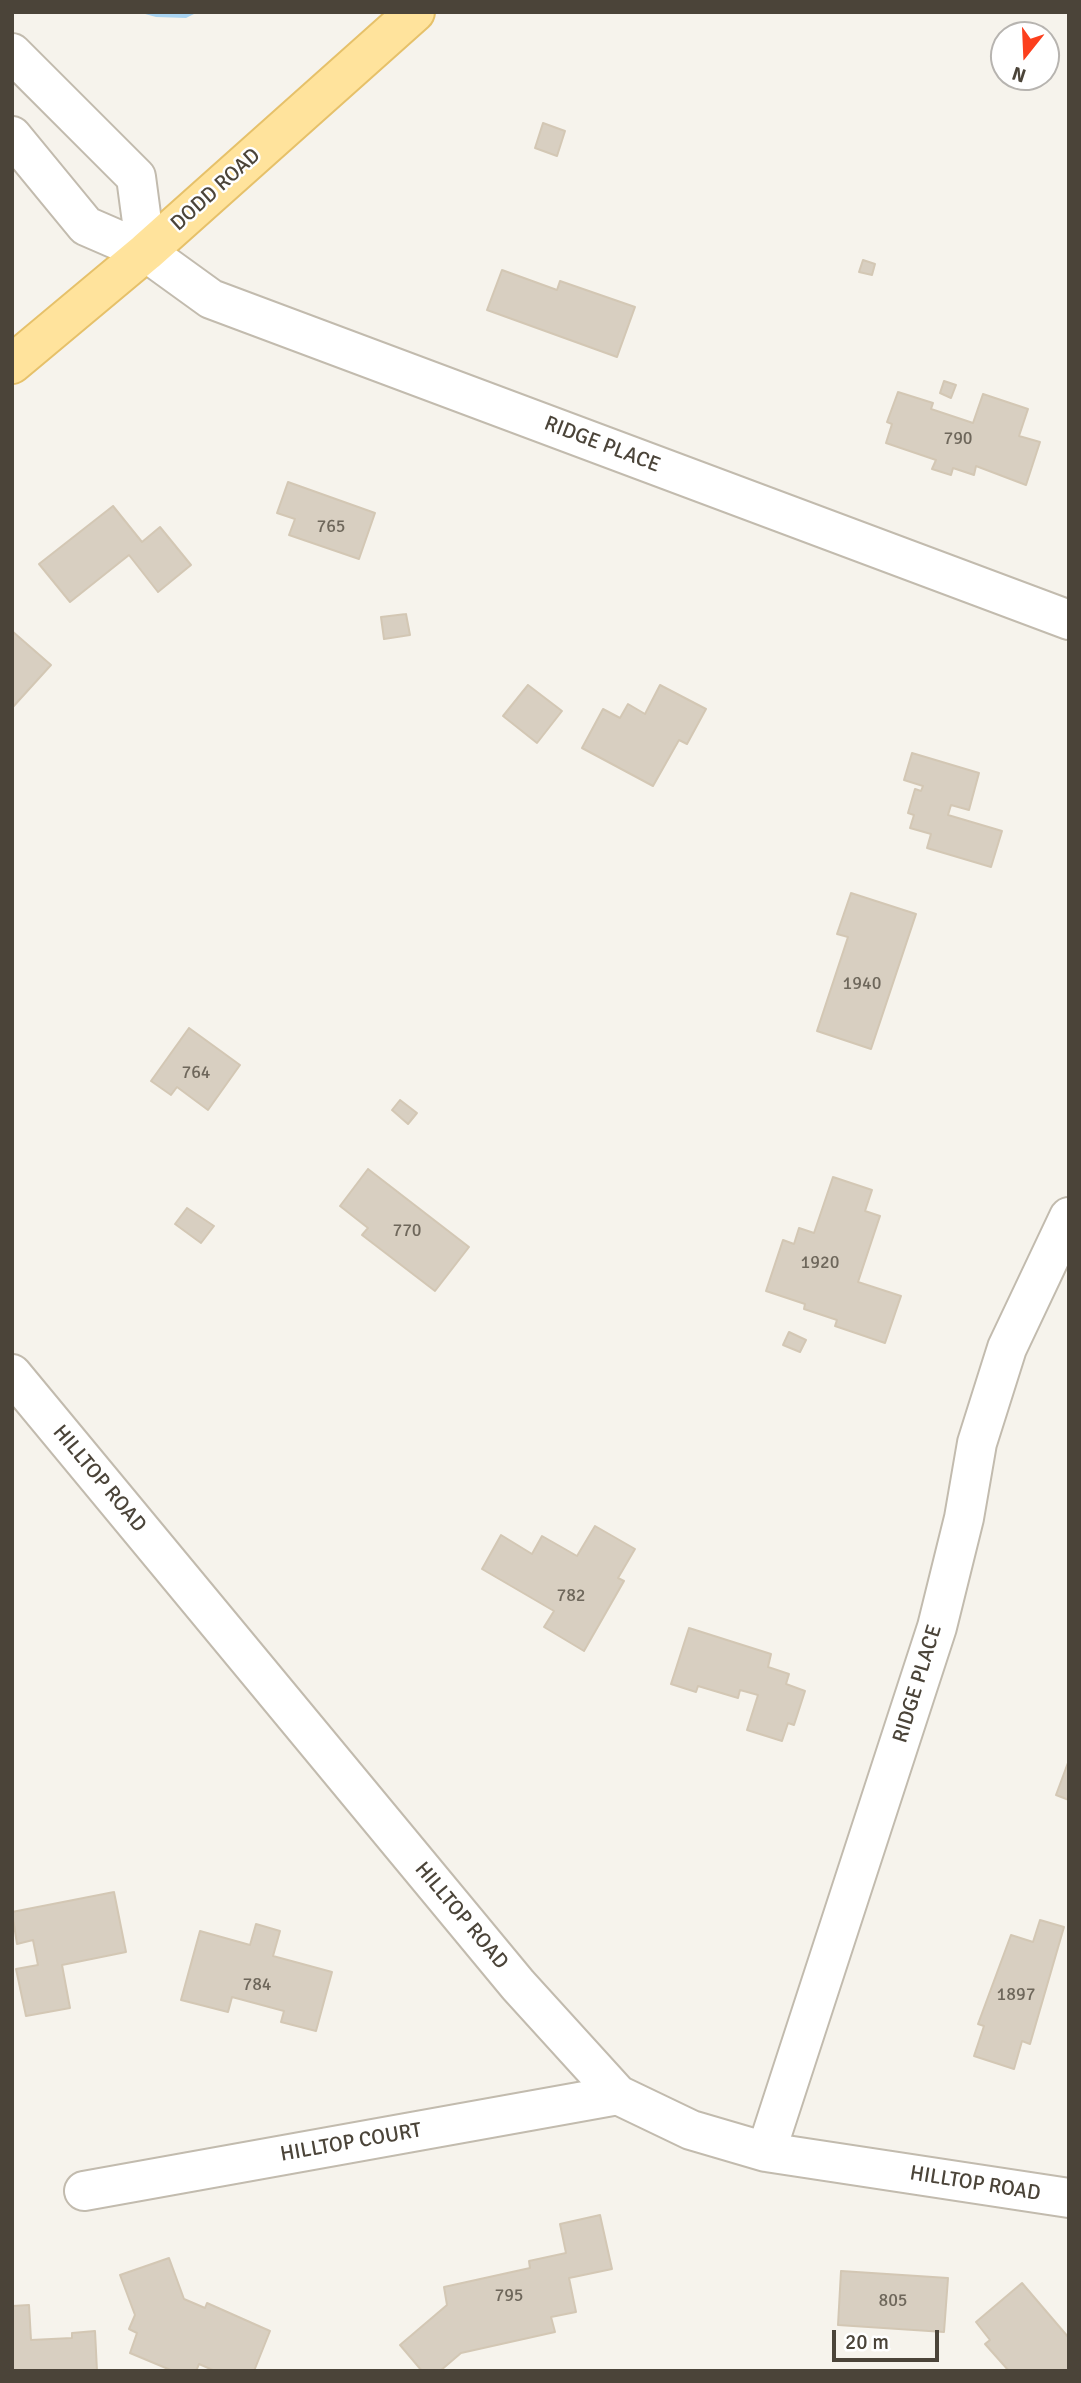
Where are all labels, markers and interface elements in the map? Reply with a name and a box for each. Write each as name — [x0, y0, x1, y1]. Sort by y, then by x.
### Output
north arrow — [990, 21, 1060, 91]
text: N — [1009, 61, 1029, 88]
street label: DODD ROAD — [166, 143, 266, 237]
street label: RIDGE PLACE — [540, 411, 664, 479]
house number: 790 — [943, 428, 973, 450]
house number: 765 — [316, 516, 346, 538]
house number: 1940 — [843, 973, 881, 995]
house number: 764 — [181, 1062, 211, 1084]
house number: 770 — [392, 1220, 422, 1242]
house number: 1920 — [801, 1252, 839, 1274]
street label: HILLTOP ROAD — [47, 1420, 151, 1538]
house number: 782 — [556, 1585, 586, 1607]
street label: RIDGE PLACE — [888, 1622, 948, 1746]
street label: HILLTOP ROAD — [409, 1857, 513, 1975]
house number: 784 — [242, 1974, 272, 1996]
house number: 1897 — [997, 1984, 1035, 2006]
street label: HILLTOP COURT — [278, 2118, 424, 2168]
street label: HILLTOP ROAD — [908, 2161, 1042, 2207]
house number: 795 — [494, 2285, 524, 2307]
house number: 805 — [878, 2290, 908, 2312]
scale bar — [836, 2316, 943, 2360]
text: 20 m — [845, 2329, 889, 2355]

